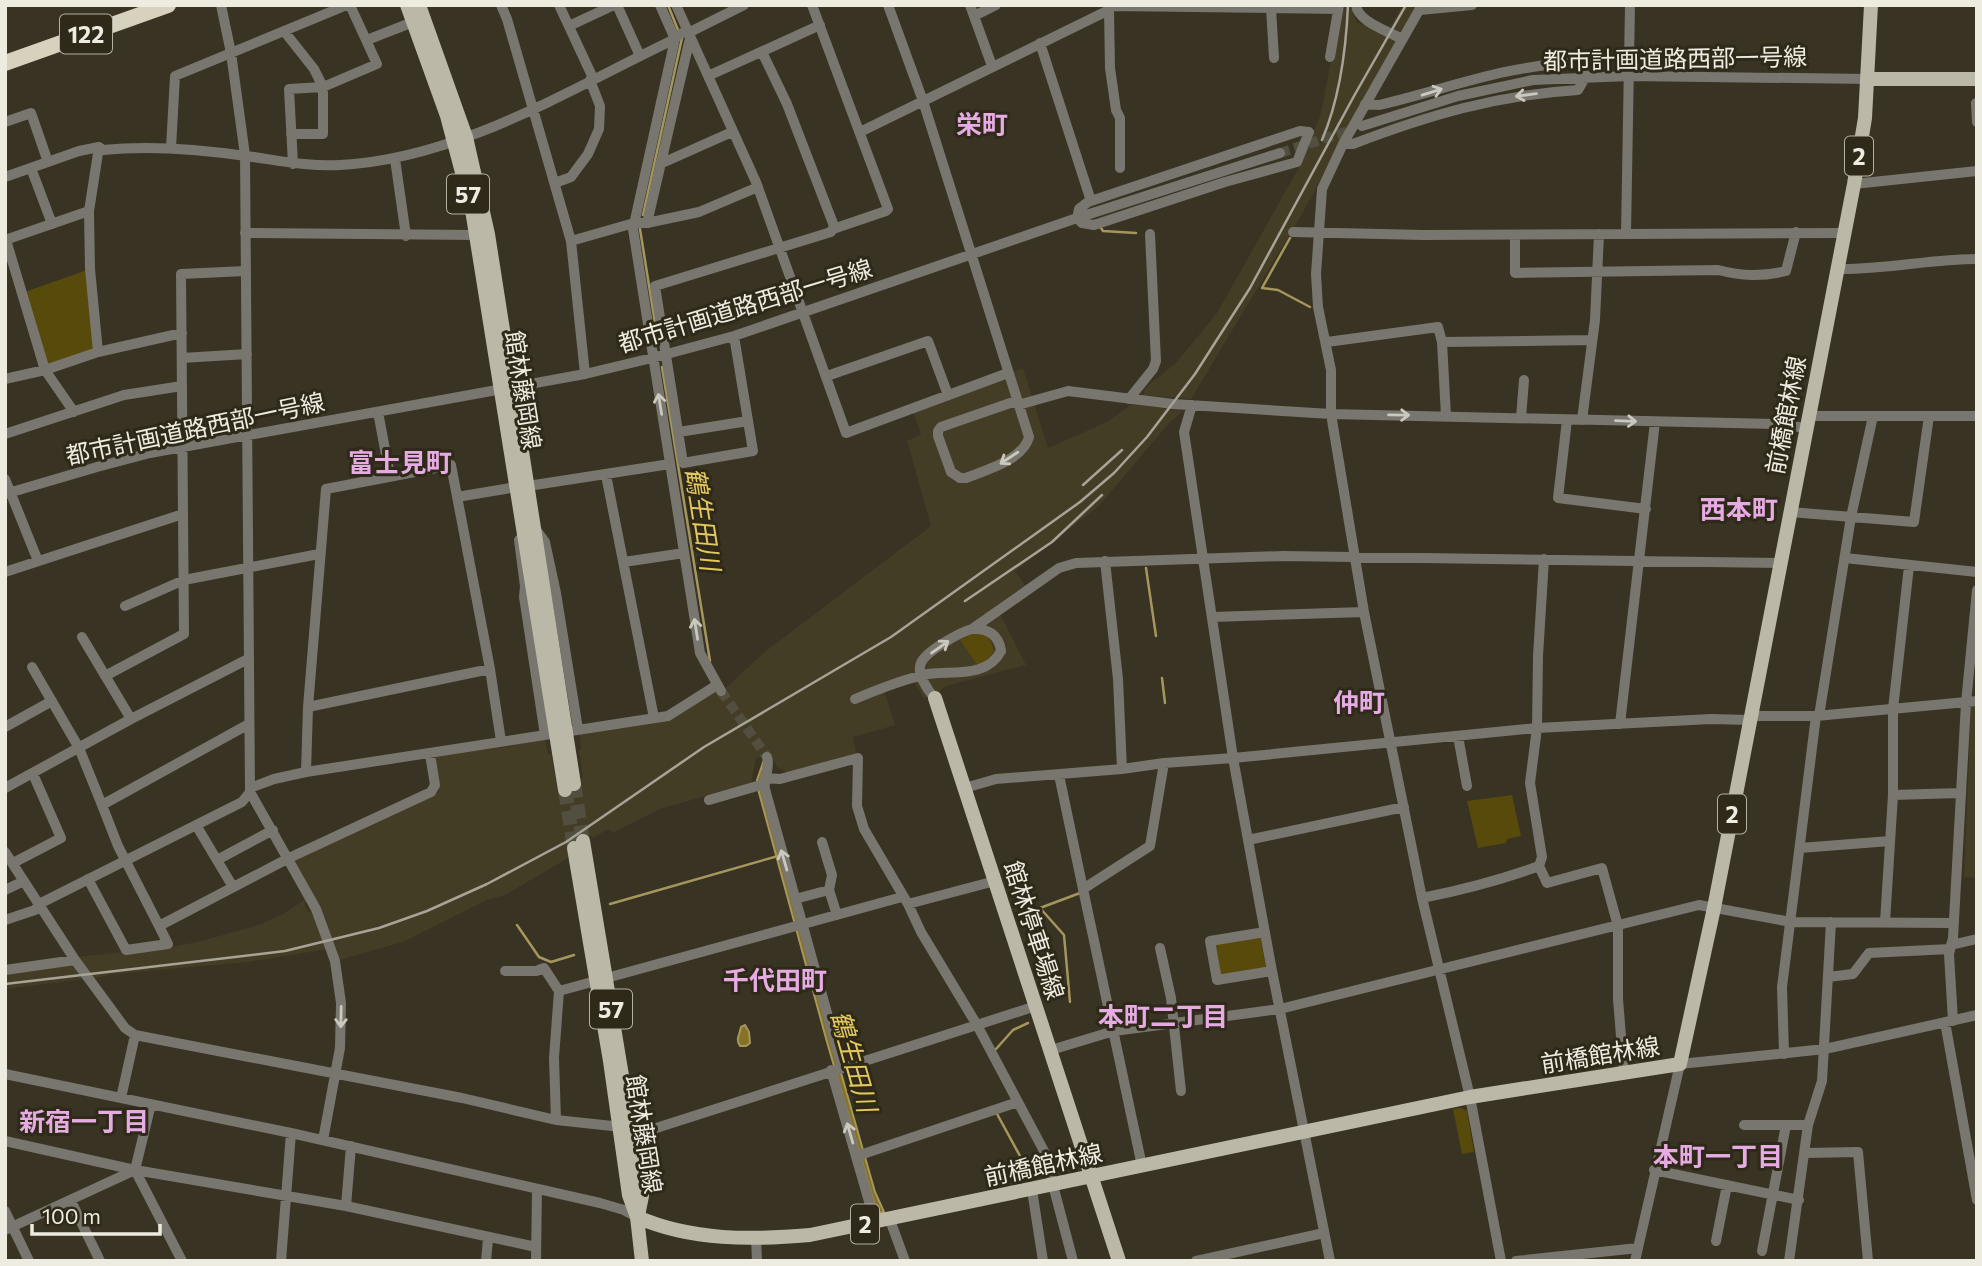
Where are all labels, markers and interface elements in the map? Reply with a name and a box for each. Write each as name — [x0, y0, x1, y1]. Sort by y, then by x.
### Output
road number: 122 — [60, 14, 112, 54]
street label: 都市計画道路西部一号線 — [1543, 41, 1807, 75]
one-way arrow — [1420, 84, 1442, 97]
one-way arrow — [1515, 89, 1538, 102]
district label: 栄町 — [956, 108, 1008, 139]
road number: 2 — [1845, 136, 1873, 176]
road number: 57 — [447, 174, 489, 214]
street label: 都市計画道路西部一号線 — [615, 253, 875, 357]
street label: 館林藤岡線 — [500, 328, 548, 452]
street label: 前橋館林線 — [1759, 353, 1811, 477]
street label: 都市計画道路西部一号線 — [63, 386, 327, 470]
one-way arrow — [653, 393, 666, 416]
one-way arrow — [1387, 408, 1410, 422]
one-way arrow — [1615, 414, 1638, 428]
district label: 富士見町 — [348, 446, 452, 477]
one-way arrow — [1000, 451, 1020, 465]
water label: 鶴生田川 — [681, 465, 728, 576]
district label: 西本町 — [1700, 493, 1778, 524]
one-way arrow — [689, 618, 702, 640]
one-way arrow — [930, 640, 949, 654]
district label: 仲町 — [1333, 686, 1385, 717]
road number: 2 — [1718, 794, 1746, 834]
one-way arrow — [777, 849, 790, 871]
street label: 館林停車場線 — [999, 857, 1071, 1003]
district label: 千代田町 — [723, 964, 827, 995]
road number: 57 — [590, 990, 632, 1028]
district label: 本町二丁目 — [1098, 1000, 1228, 1031]
one-way arrow — [334, 1005, 348, 1028]
water label: 鶴生田川 — [826, 1007, 885, 1118]
street label: 前橋館林線 — [1538, 1030, 1662, 1078]
street label: 館林藤岡線 — [621, 1072, 669, 1196]
district label: 新宿一丁目 — [19, 1105, 149, 1136]
one-way arrow — [842, 1122, 855, 1144]
street label: 前橋館林線 — [981, 1137, 1105, 1191]
district label: 本町一丁目 — [1653, 1140, 1783, 1171]
scale bar — [32, 1192, 159, 1236]
text: 100 m — [42, 1203, 101, 1228]
road number: 2 — [851, 1204, 879, 1244]

